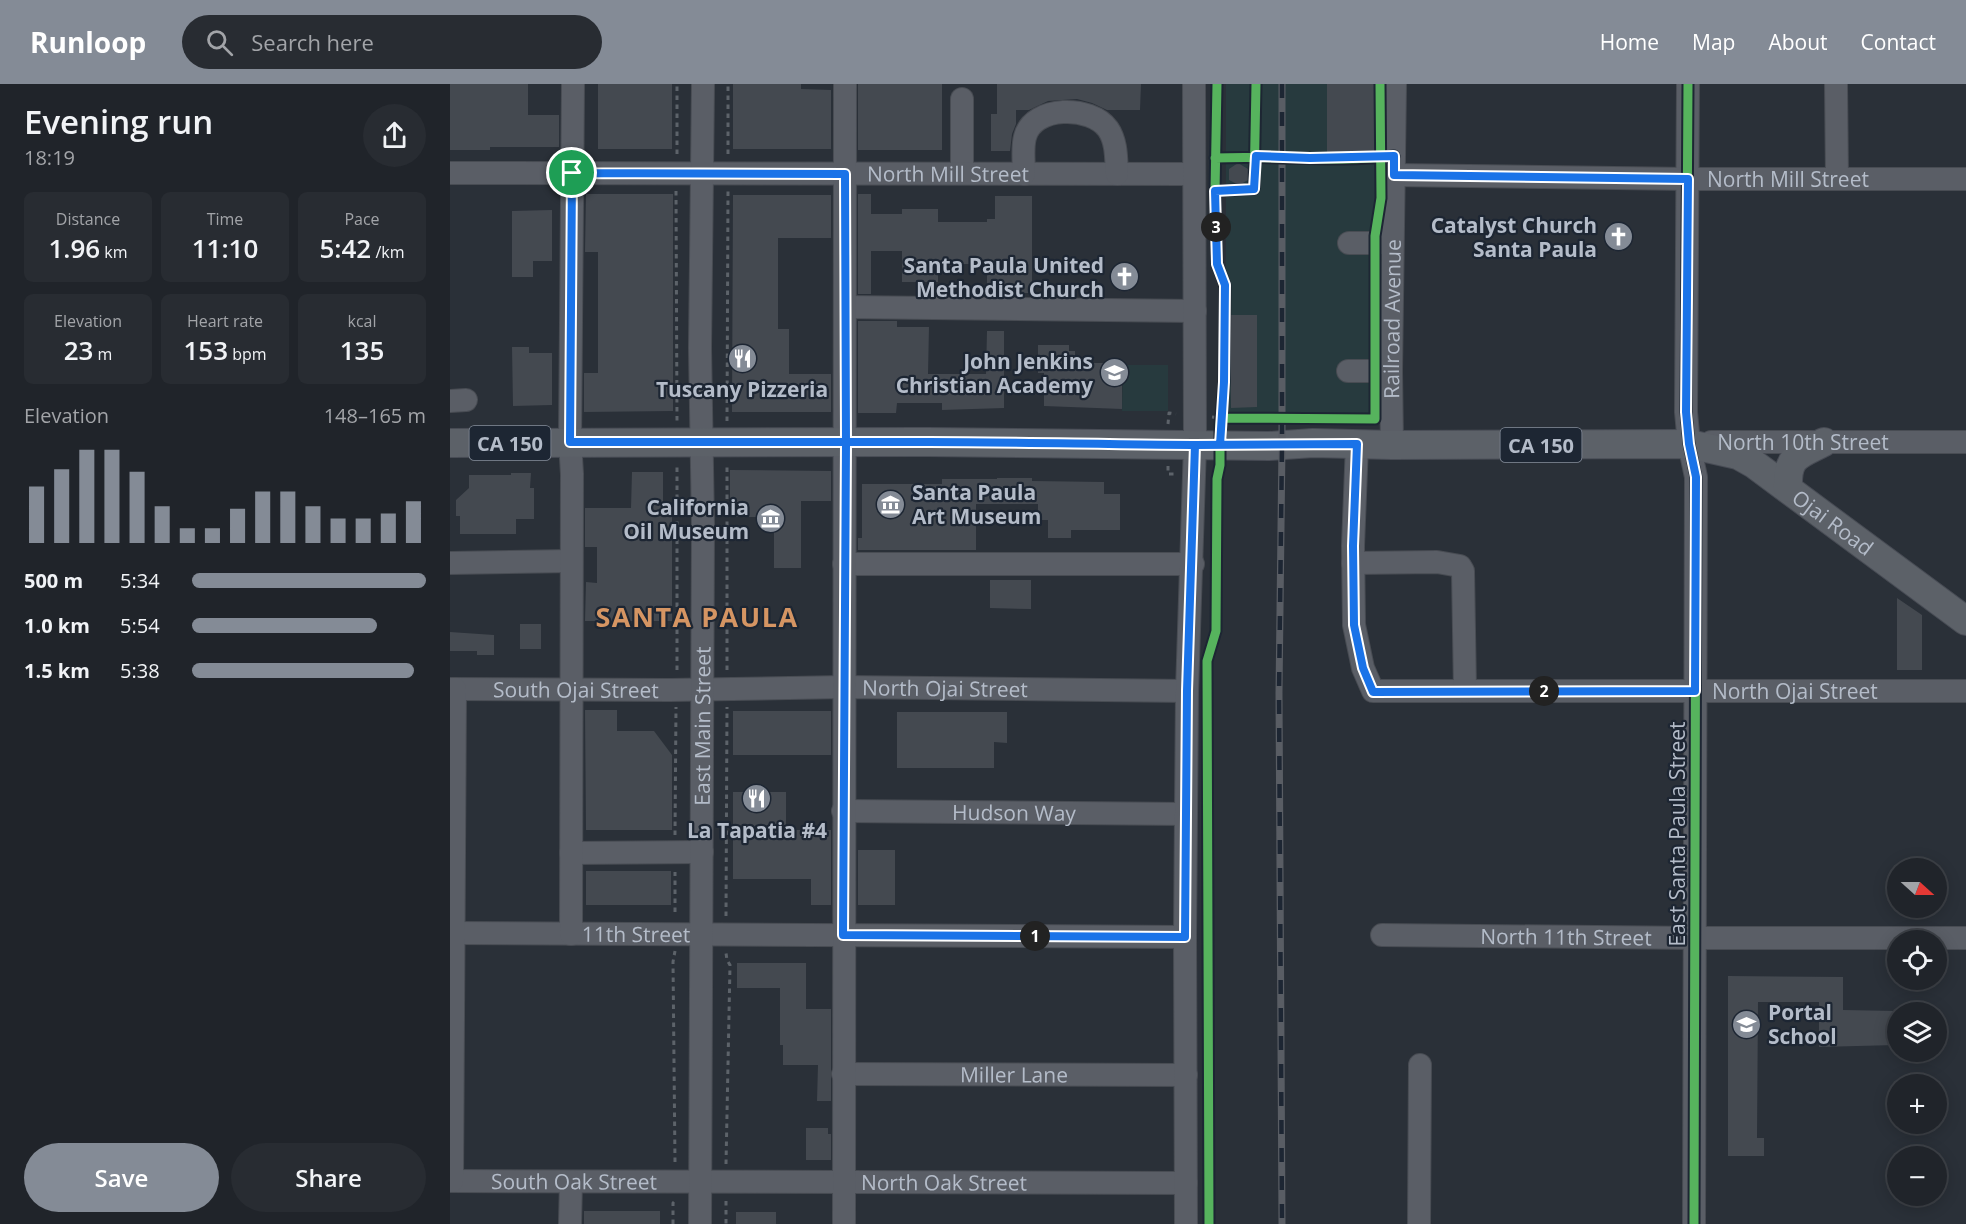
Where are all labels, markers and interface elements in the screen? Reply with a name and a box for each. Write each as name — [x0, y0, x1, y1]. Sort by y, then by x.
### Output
search box — [182, 15, 602, 69]
text: Runloop — [30, 23, 146, 61]
icon: search — [203, 26, 236, 59]
text: Search here — [251, 27, 374, 57]
text: Home — [1600, 28, 1659, 56]
text: Map — [1692, 28, 1735, 56]
text: About — [1768, 28, 1828, 56]
text: Contact — [1861, 28, 1936, 56]
text: Evening run — [24, 99, 213, 144]
button: share — [363, 104, 426, 167]
text: 18:19 — [24, 144, 75, 171]
pin — [546, 147, 597, 198]
icon: arrive — [555, 156, 588, 189]
street label: North Mill Street — [867, 160, 1029, 188]
street label: North Mill Street — [1707, 165, 1869, 193]
text: Distance — [56, 208, 120, 230]
text: Time — [207, 208, 243, 230]
text: Pace — [344, 208, 380, 230]
place label: Catalyst Church Santa Paula — [1431, 211, 1597, 263]
pin: 3 — [1201, 212, 1231, 242]
text: 3 — [1211, 216, 1221, 238]
church icon: Catalyst Church Santa Paula — [1602, 221, 1634, 253]
text: 1.96 — [48, 230, 100, 266]
text: 11:10 — [192, 230, 258, 266]
text: 5:42 — [320, 230, 371, 266]
street label: Railroad Avenue — [1377, 239, 1407, 399]
text: km — [100, 241, 128, 263]
text: /km — [371, 241, 404, 263]
place label: Santa Paula United Methodist Church — [904, 251, 1104, 303]
church icon: Santa Paula United Methodist Church — [1109, 261, 1141, 293]
text: Elevation — [54, 310, 122, 332]
text: Heart rate — [187, 310, 263, 332]
text: kcal — [348, 310, 377, 332]
text: 23 — [64, 332, 93, 368]
text: 153 — [183, 332, 228, 368]
text: 135 — [340, 332, 384, 368]
restaurant icon: Tuscany Pizzeria — [726, 342, 758, 374]
text: m — [93, 343, 112, 365]
text: bpm — [228, 343, 267, 365]
place label: John Jenkins Christian Academy — [896, 347, 1093, 399]
school or university icon: John Jenkins Christian Academy — [1098, 357, 1130, 389]
place label: Tuscany Pizzeria — [656, 375, 828, 403]
text: Elevation — [24, 402, 109, 429]
text: 148–165 m — [324, 402, 426, 429]
road number: CA 150 — [470, 426, 550, 460]
road number: CA 150 — [1500, 428, 1582, 462]
street label: North 10th Street — [1717, 428, 1889, 456]
place label: Santa Paula Art Museum — [912, 478, 1041, 530]
street label: Ojai Road — [1787, 483, 1879, 562]
museum icon: Santa Paula Art Museum — [875, 488, 907, 520]
place label: California Oil Museum — [623, 493, 749, 545]
museum icon: California Oil Museum — [754, 503, 786, 535]
text: 500 m — [24, 567, 83, 594]
text: 5:34 — [120, 567, 160, 594]
district label: SANTA PAULA — [595, 598, 799, 635]
text: 1.0 km — [24, 612, 90, 639]
text: 5:54 — [120, 612, 160, 639]
street label: East Main Street — [688, 646, 716, 806]
text: 1.5 km — [24, 657, 90, 684]
text: 5:38 — [120, 657, 160, 684]
street label: North Ojai Street — [862, 673, 1028, 703]
street label: South Ojai Street — [493, 675, 659, 704]
pin: 2 — [1529, 676, 1559, 706]
street label: North Ojai Street — [1712, 677, 1878, 705]
text: 2 — [1539, 680, 1549, 702]
street label: East Santa Paula Street — [1663, 721, 1691, 947]
restaurant icon: La Tapatia #4 — [741, 783, 773, 815]
street label: Hudson Way — [952, 798, 1077, 827]
place label: La Tapatia #4 — [687, 816, 827, 844]
north arrow — [1887, 858, 1947, 918]
map controls — [1887, 858, 1947, 1206]
street label: 11th Street — [582, 920, 690, 948]
pin: 1 — [1020, 921, 1050, 951]
street label: North 11th Street — [1480, 922, 1652, 952]
text: 1 — [1030, 925, 1040, 947]
button: locate — [1887, 930, 1947, 990]
place label: Portal School — [1768, 998, 1837, 1050]
button: layers — [1887, 1002, 1947, 1062]
school or university icon: Portal School — [1731, 1008, 1763, 1040]
street label: Miller Lane — [960, 1060, 1068, 1089]
button: + — [1887, 1074, 1947, 1134]
button: Save — [24, 1143, 219, 1212]
button: Share — [231, 1143, 426, 1212]
button: − — [1887, 1146, 1947, 1206]
street label: South Oak Street — [491, 1167, 657, 1196]
street label: North Oak Street — [861, 1168, 1027, 1197]

